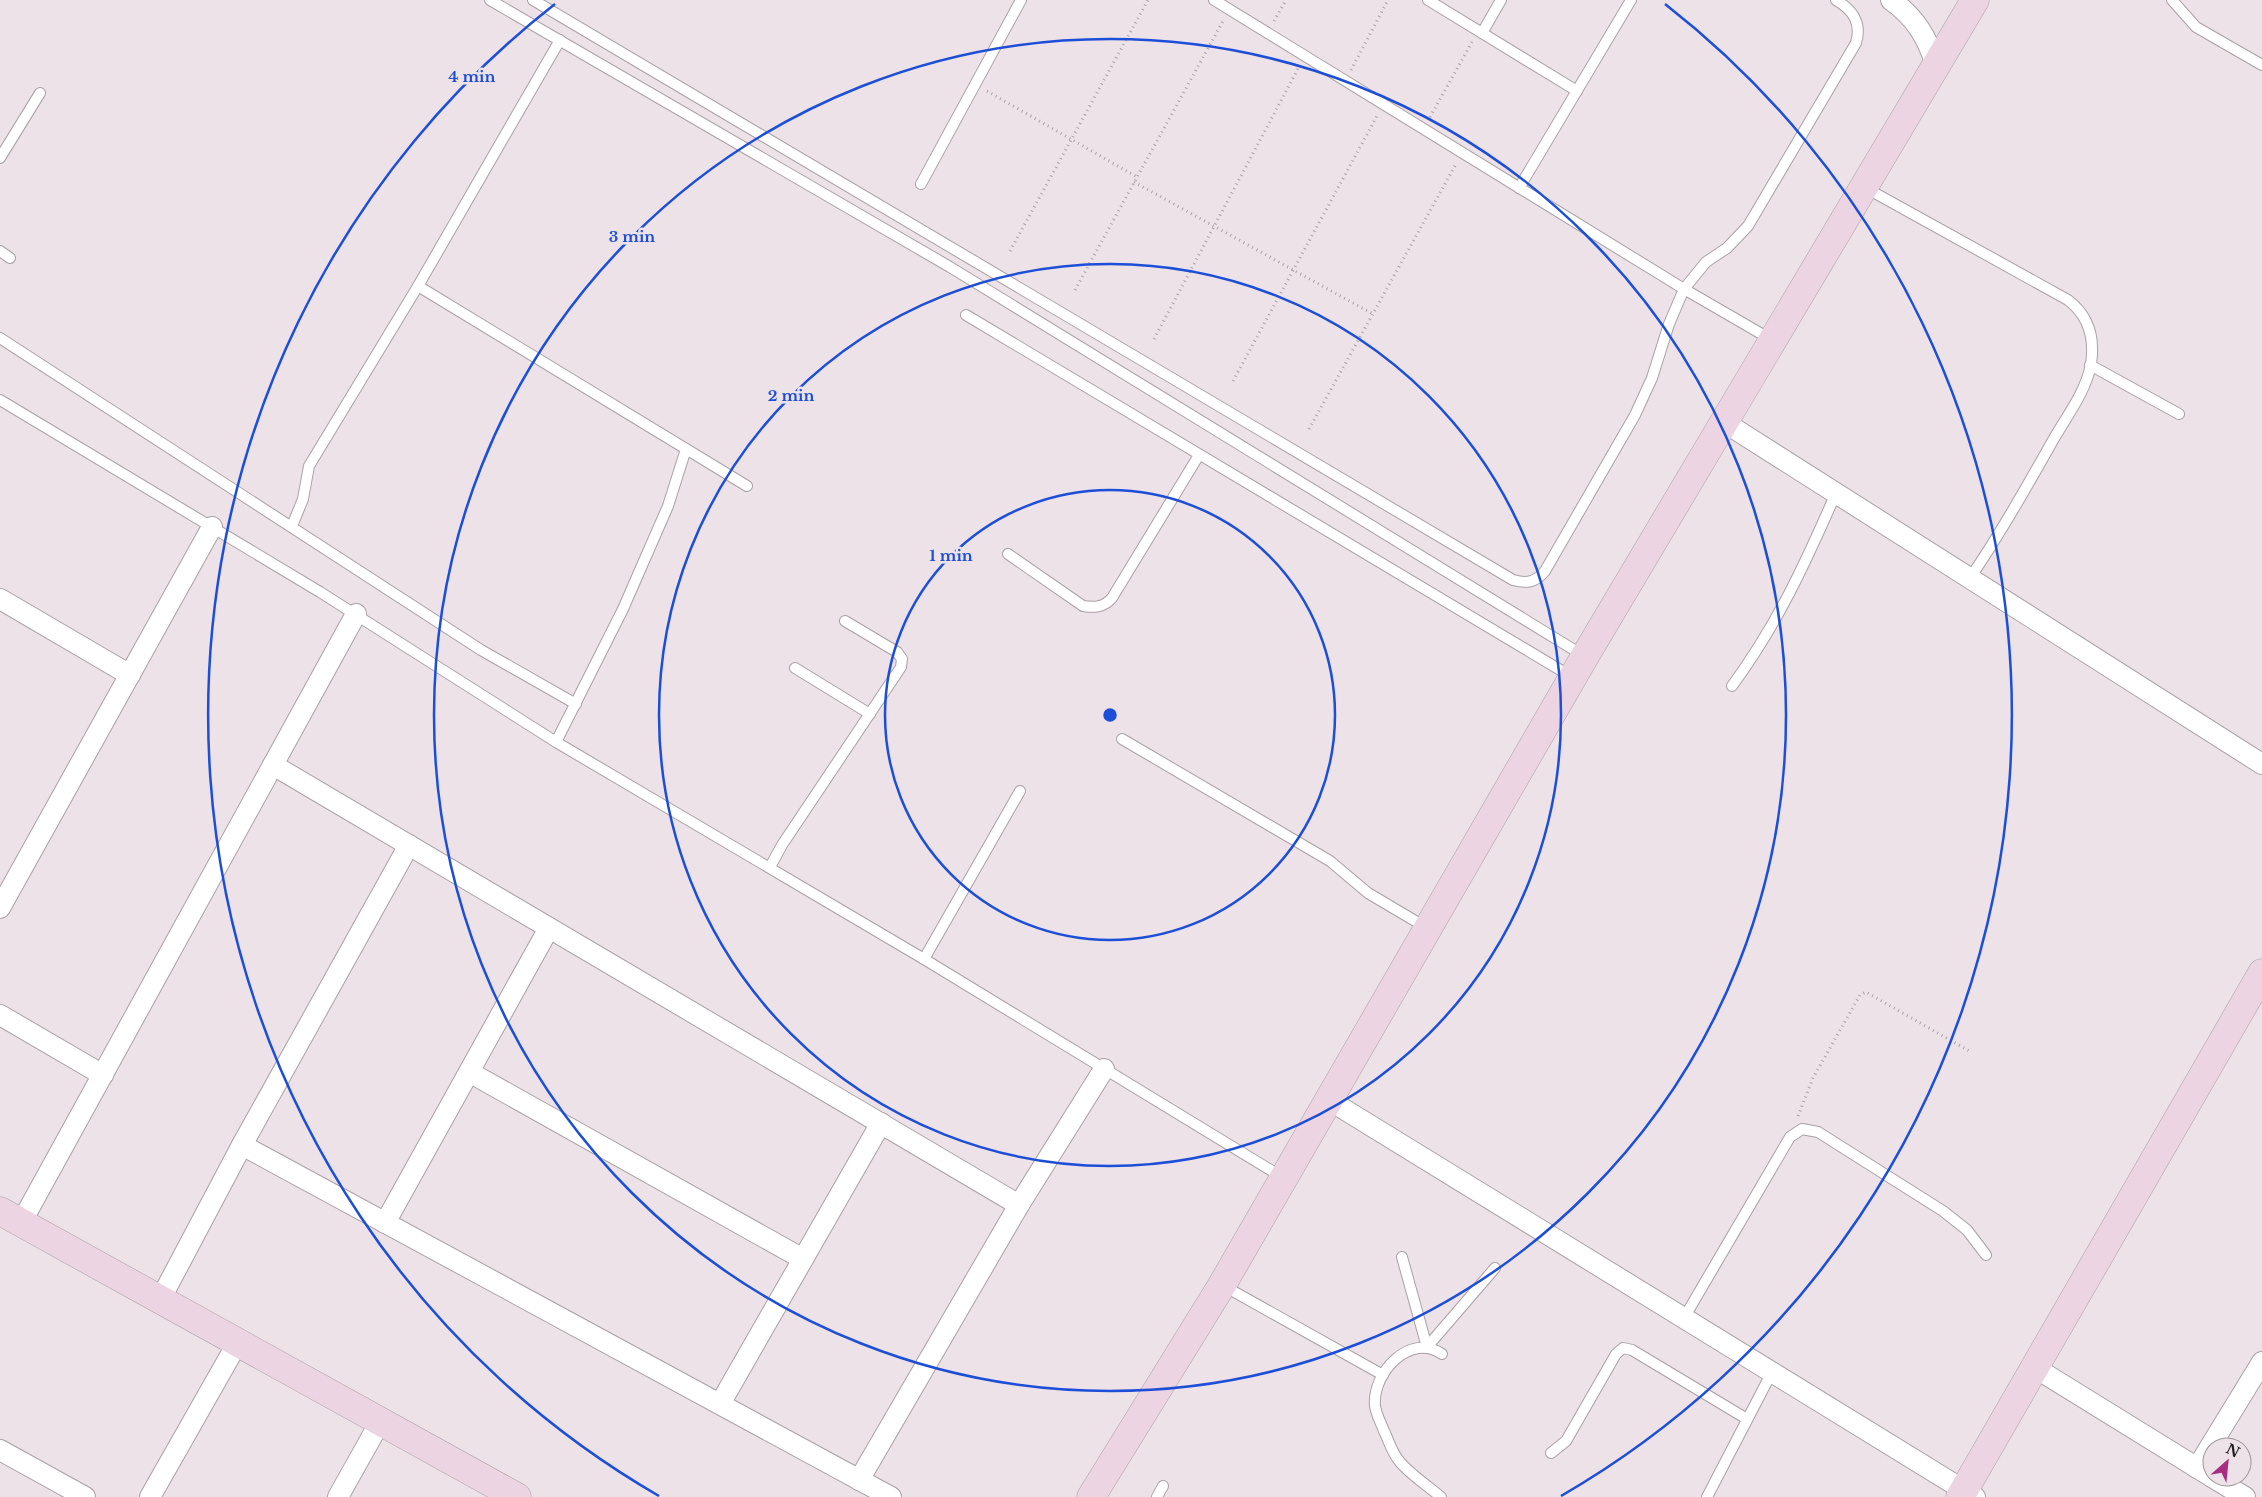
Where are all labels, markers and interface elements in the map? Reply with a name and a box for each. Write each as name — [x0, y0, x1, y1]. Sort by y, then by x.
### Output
text: 4 min — [449, 67, 496, 86]
text: 3 min — [609, 227, 655, 246]
text: 2 min — [768, 386, 814, 405]
text: 1 min — [929, 546, 973, 565]
centre of rings — [1101, 706, 1119, 724]
north arrow — [2202, 1437, 2252, 1487]
text: N — [2223, 1439, 2243, 1461]

